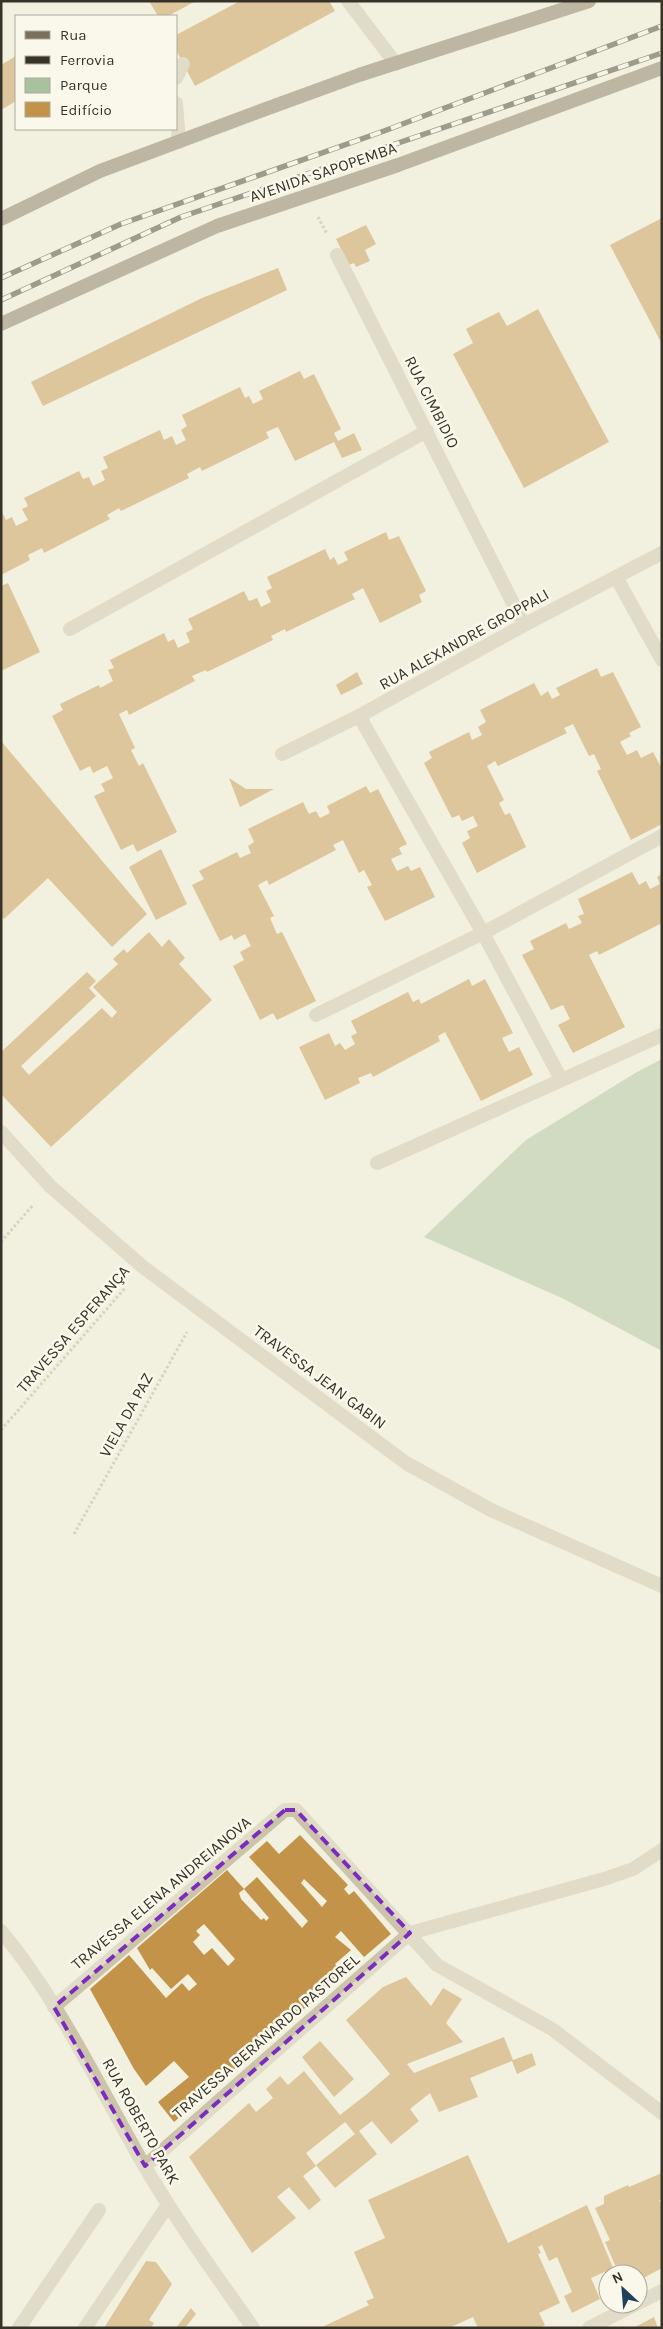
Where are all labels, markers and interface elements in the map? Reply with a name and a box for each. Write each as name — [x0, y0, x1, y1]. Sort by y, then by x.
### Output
legend — [15, 15, 178, 130]
text: Rua — [60, 26, 87, 44]
text: Ferrovia — [60, 51, 114, 69]
text: Parque — [60, 76, 108, 94]
text: Edifício — [60, 101, 112, 119]
street label: AVENIDA SAPOPEMBA — [247, 138, 399, 206]
street label: RUA CIMBIDIO — [401, 353, 463, 451]
street label: RUA ALEXANDRE GROPPALI — [376, 584, 552, 694]
street label: TRAVESSA ESPERANÇA — [13, 1262, 133, 1396]
street label: TRAVESSA JEAN GABIN — [250, 1321, 390, 1433]
street label: VIELA DA PAZ — [95, 1370, 157, 1460]
street label: TRAVESSA ELENA ANDREIANOVA — [67, 1812, 255, 1974]
street label: TRAVESSA BERANARDO PASTOREL — [169, 1949, 364, 2122]
street label: RUA ROBERTO PARK — [98, 2055, 184, 2188]
north arrow — [598, 2264, 648, 2314]
text: N — [609, 2268, 626, 2288]

